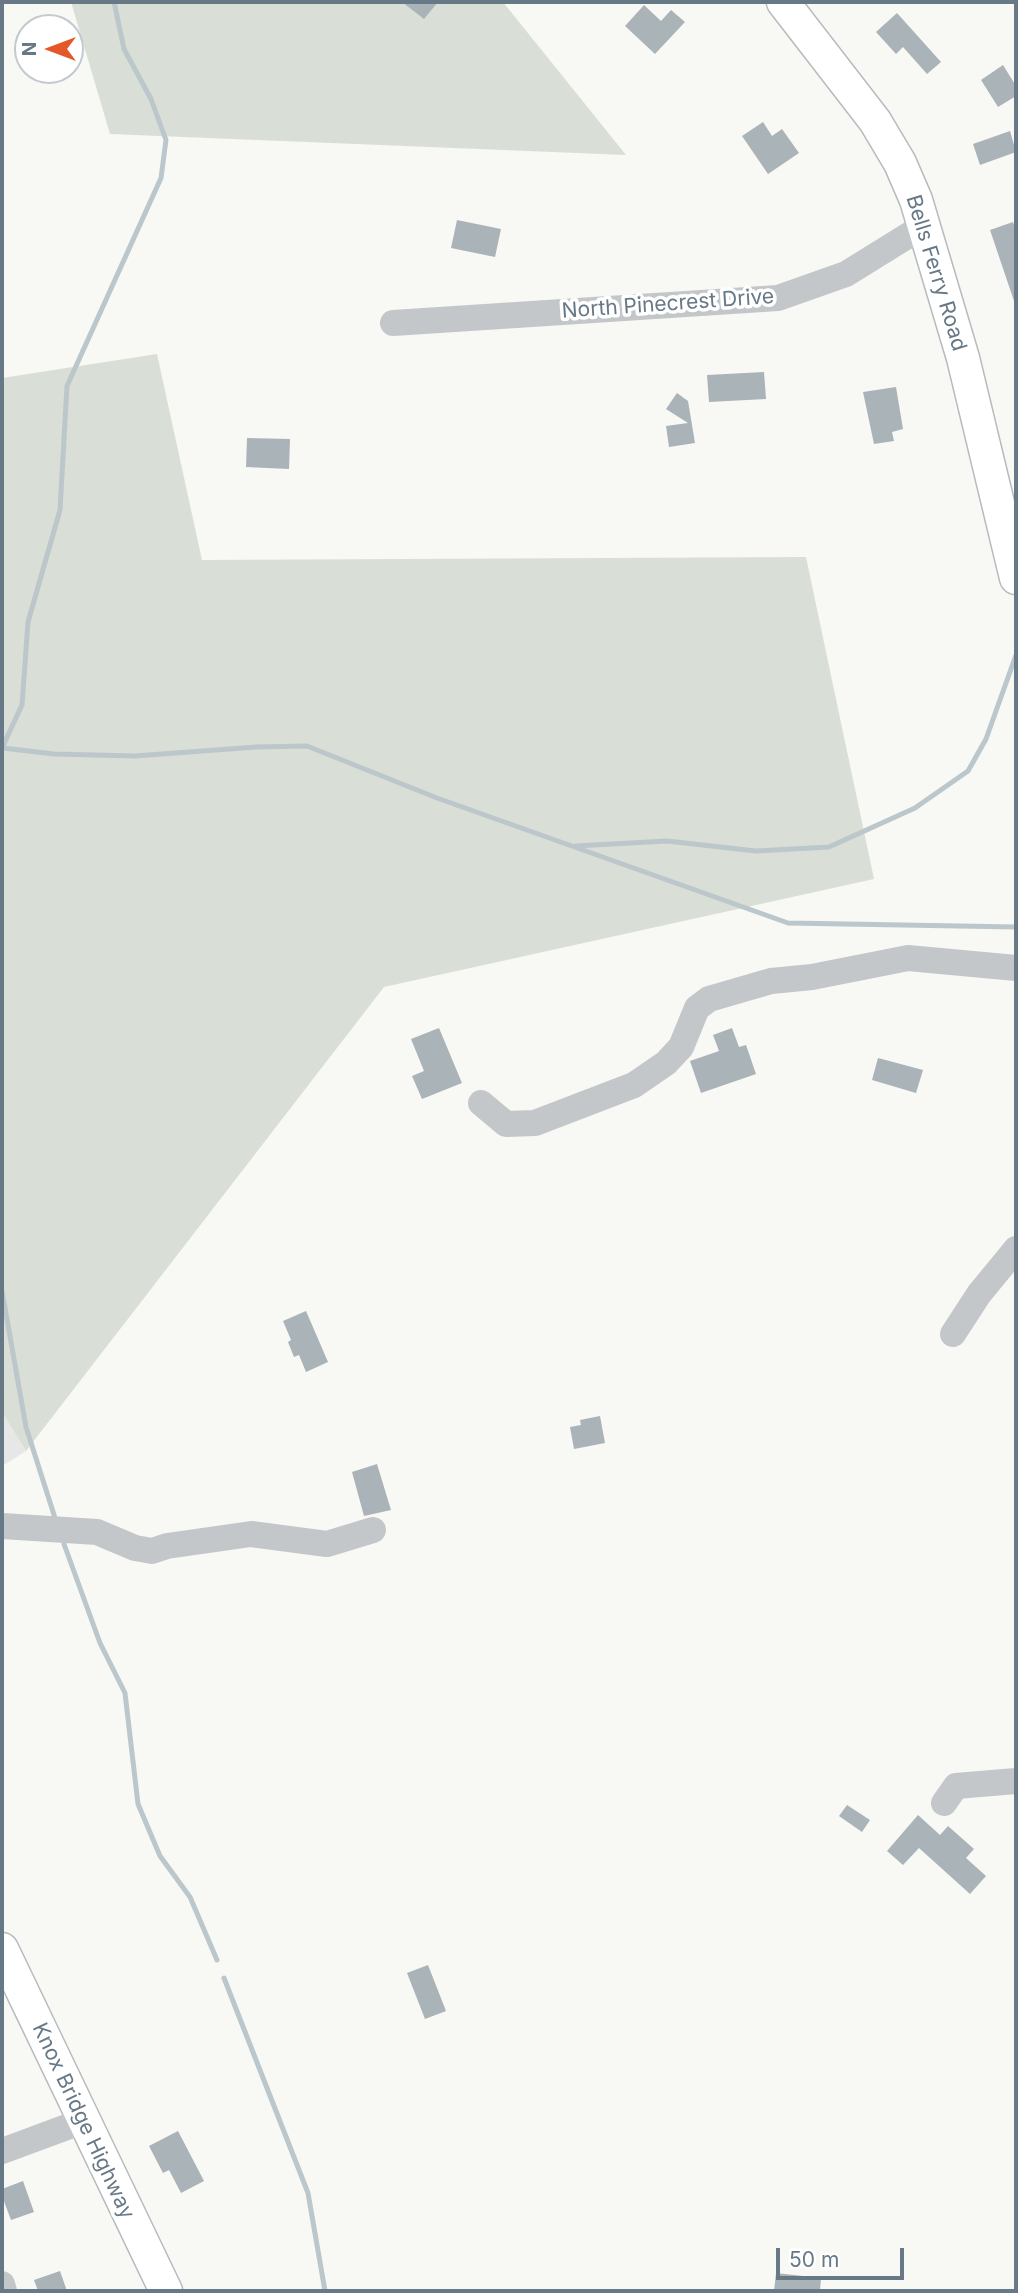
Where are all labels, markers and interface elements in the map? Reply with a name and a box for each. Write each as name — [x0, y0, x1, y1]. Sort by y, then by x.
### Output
north arrow — [14, 14, 84, 84]
text: N — [18, 42, 41, 56]
street label: Bells Ferry Road — [900, 192, 972, 354]
street label: North Pinecrest Drive — [561, 284, 775, 324]
street label: Knox Bridge Highway — [26, 2019, 140, 2223]
scale bar — [780, 2234, 908, 2278]
text: 50 m — [789, 2247, 839, 2272]

